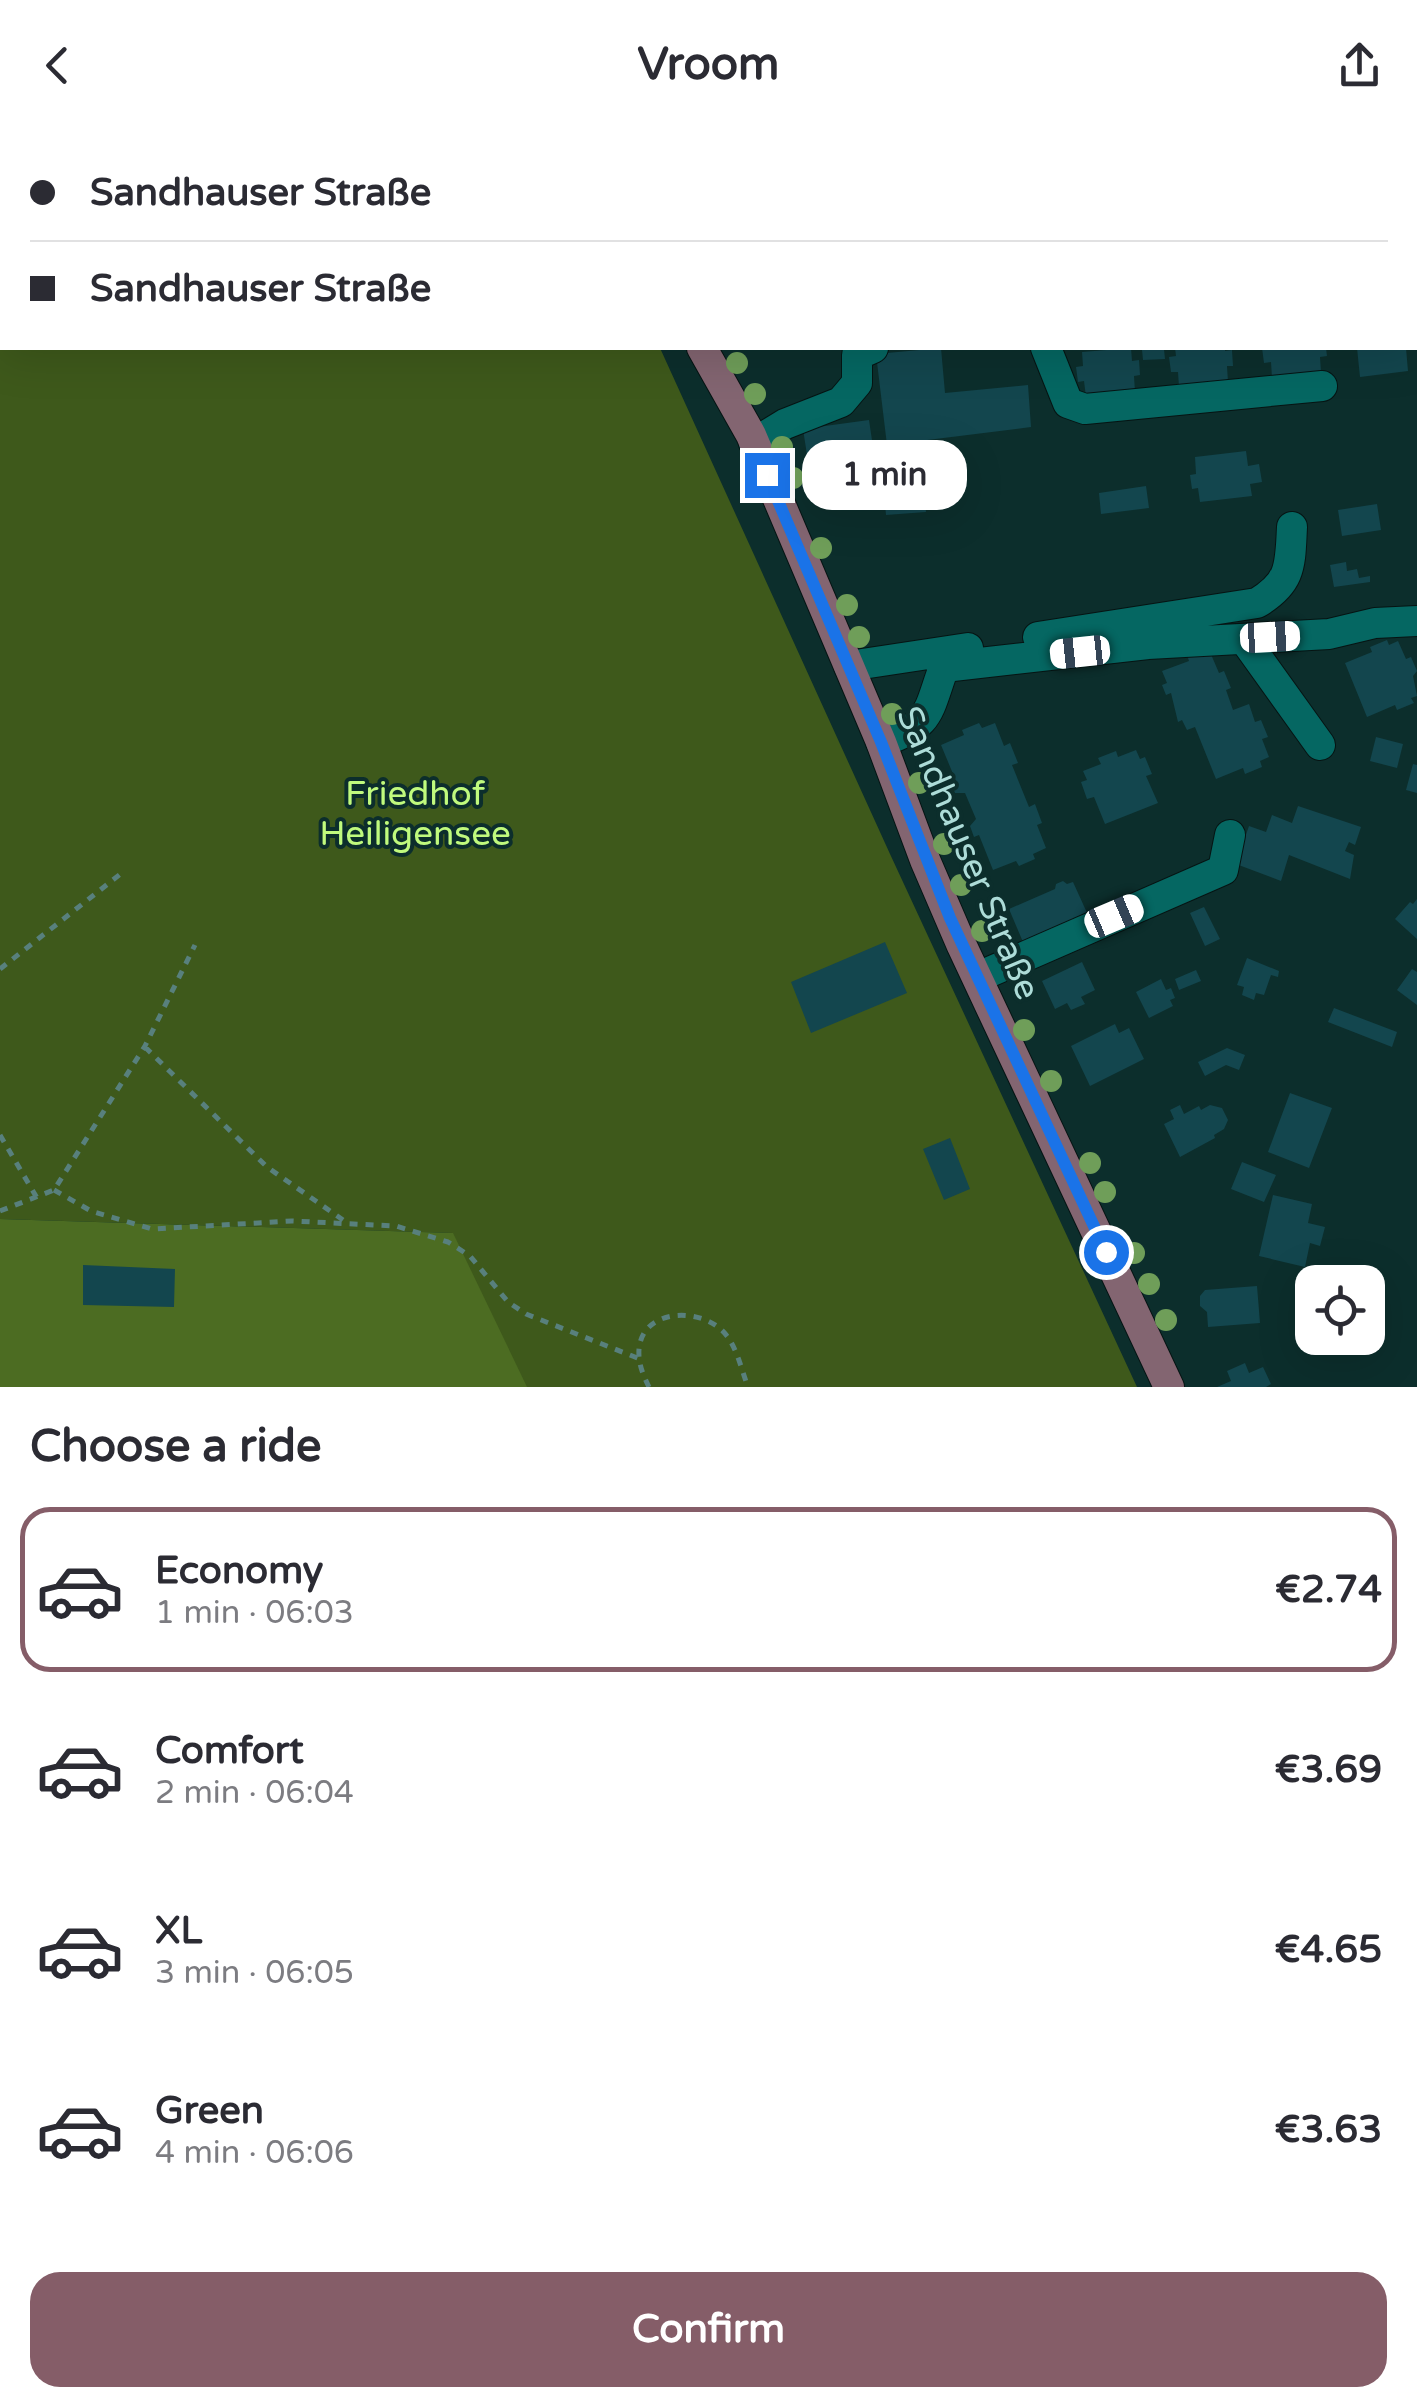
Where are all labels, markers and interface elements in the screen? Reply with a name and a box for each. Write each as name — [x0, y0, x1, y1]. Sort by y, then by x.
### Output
icon: back — [30, 38, 85, 93]
text: Vroom — [638, 38, 779, 92]
icon: share — [1332, 38, 1387, 93]
text: Sandhauser Straße — [90, 170, 431, 216]
text: Sandhauser Straße — [90, 266, 431, 312]
callout: 1 min — [802, 440, 967, 510]
route end — [745, 453, 790, 498]
text: 1 min — [842, 456, 927, 494]
car — [1239, 620, 1301, 654]
car — [1049, 634, 1111, 670]
street label: Sandhauser Straße — [887, 700, 1049, 1006]
park label: Friedhof Heiligensee — [319, 773, 511, 855]
car — [1081, 890, 1147, 942]
route start — [1084, 1230, 1129, 1275]
map controls — [1295, 1265, 1385, 1355]
button: locate — [1295, 1265, 1385, 1355]
text: Choose a ride — [30, 1420, 321, 1474]
icon: car — [35, 1545, 125, 1635]
text: Economy — [155, 1548, 323, 1594]
text: €2.74 — [1275, 1567, 1382, 1613]
text: 1 min · 06:03 — [155, 1594, 354, 1632]
icon: car — [35, 1725, 125, 1815]
text: Comfort — [155, 1728, 304, 1774]
text: €3.69 — [1275, 1747, 1382, 1793]
text: 2 min · 06:04 — [155, 1774, 354, 1812]
icon: car — [35, 1905, 125, 1995]
text: XL — [155, 1908, 202, 1954]
text: €4.65 — [1275, 1927, 1382, 1973]
text: 3 min · 06:05 — [155, 1954, 354, 1992]
icon: car — [35, 2085, 125, 2175]
text: Green — [155, 2088, 264, 2134]
text: €3.63 — [1275, 2107, 1382, 2153]
text: 4 min · 06:06 — [155, 2134, 354, 2172]
button: Confirm — [30, 2272, 1387, 2387]

